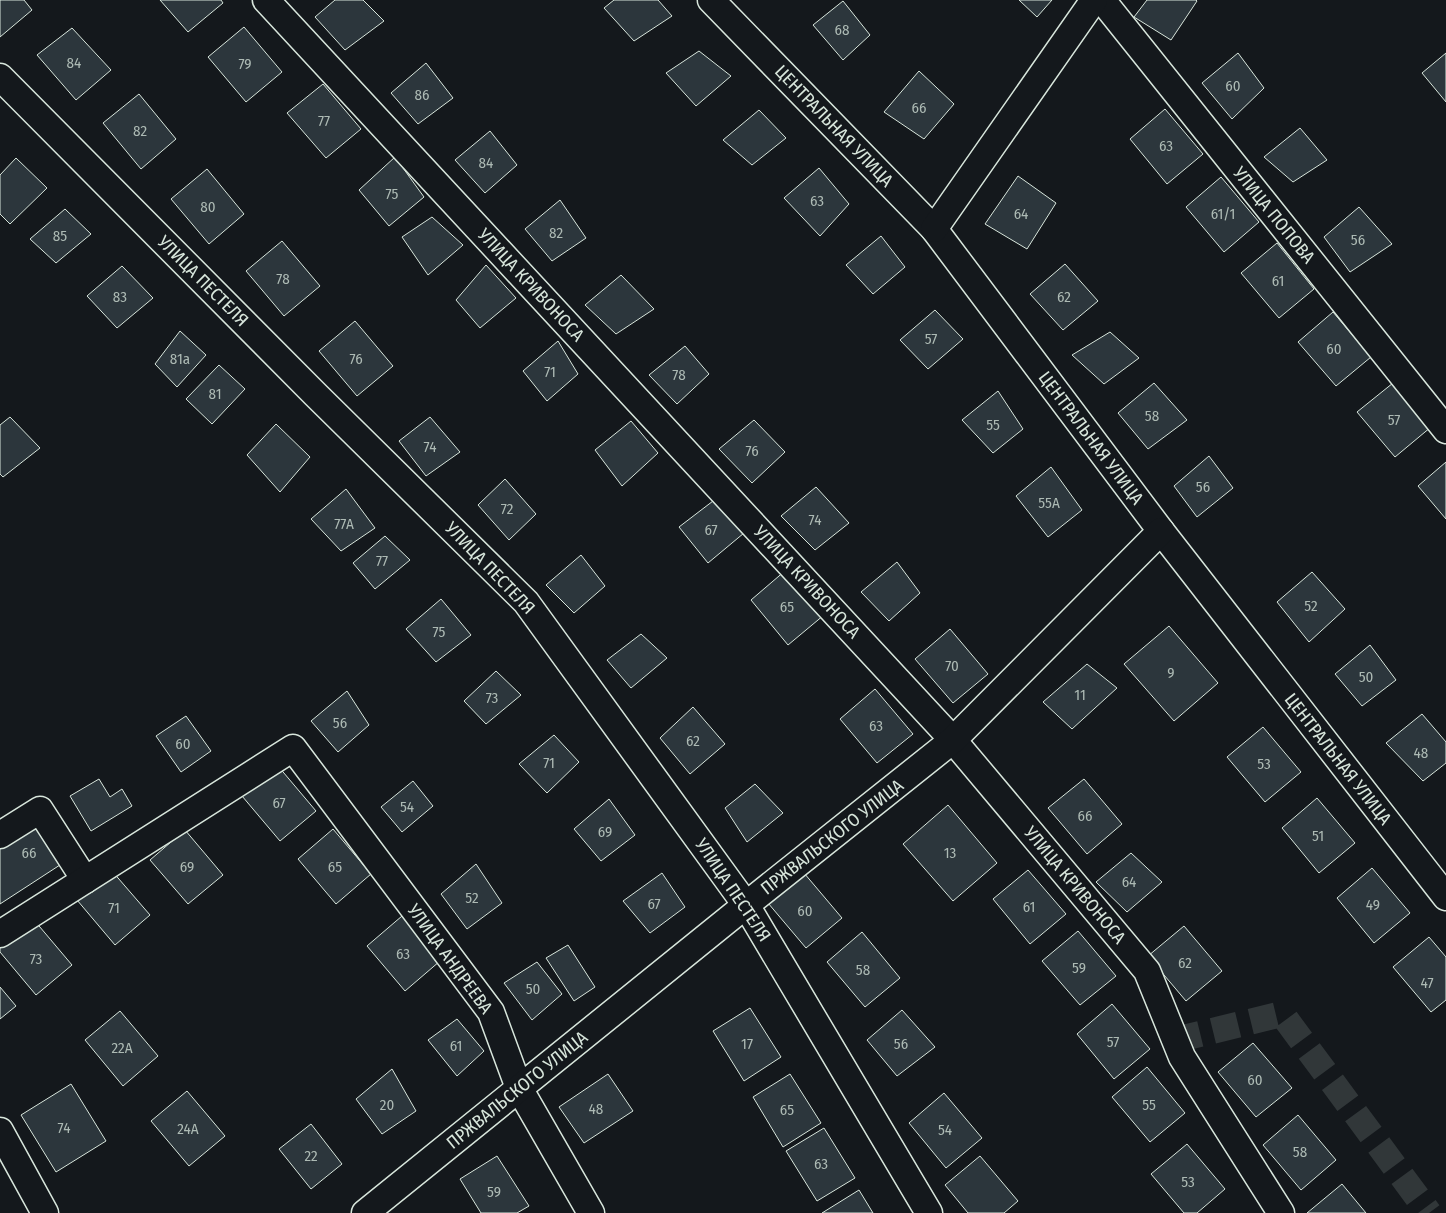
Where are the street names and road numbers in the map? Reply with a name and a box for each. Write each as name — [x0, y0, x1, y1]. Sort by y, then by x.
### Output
street label: ЦЕНТРАЛЬНАЯ УЛИЦА — [770, 60, 898, 192]
street label: УЛИЦА ПОПОВА — [1228, 161, 1320, 268]
street label: УЛИЦА КРИВОНОСА — [472, 223, 589, 346]
street label: УЛИЦА ПЕСТЕЛЯ — [152, 230, 253, 331]
street label: ЦЕНТРАЛЬНАЯ УЛИЦА — [1034, 367, 1149, 509]
street label: УЛИЦА ПЕСТЕЛЯ — [440, 517, 539, 619]
street label: УЛИЦА КРИВОНОСА — [748, 520, 865, 643]
street label: ЦЕНТРАЛЬНАЯ УЛИЦА — [1280, 689, 1397, 830]
street label: ПРЖВАЛЬСКОГО УЛИЦА — [756, 774, 908, 900]
street label: УЛИЦА КРИВОНОСА — [1019, 821, 1131, 949]
street label: УЛИЦА ПЕСТЕЛЯ — [690, 833, 776, 946]
street label: УЛИЦА АНДРЕЕВА — [402, 899, 498, 1019]
street label: ПРЖВАЛЬСКОГО УЛИЦА — [442, 1026, 592, 1154]

